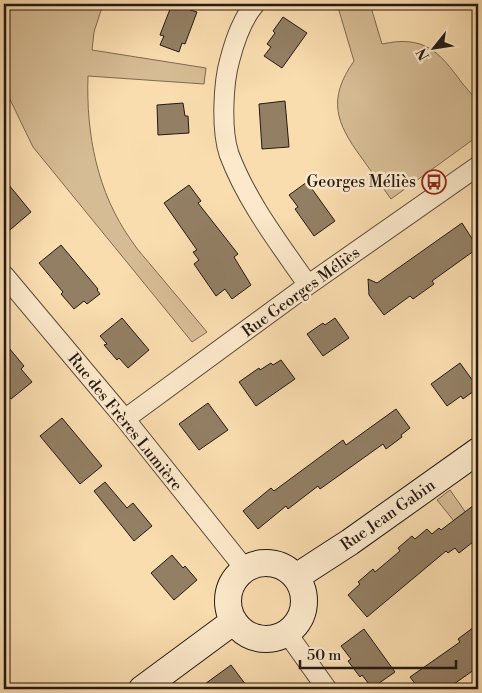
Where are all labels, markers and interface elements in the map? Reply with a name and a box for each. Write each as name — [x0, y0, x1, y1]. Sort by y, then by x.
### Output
north arrow — [410, 22, 460, 72]
text: N — [413, 45, 434, 63]
bus stop icon: Georges Méliès — [421, 169, 447, 195]
place label: Georges Méliès — [307, 172, 416, 192]
street label: Rue Georges Méliès — [238, 242, 364, 342]
street label: Rue des Frères Lumière — [63, 349, 187, 495]
street label: Rue Jean Gabin — [337, 475, 440, 555]
scale bar — [300, 638, 456, 670]
text: 50 m — [307, 646, 341, 665]

